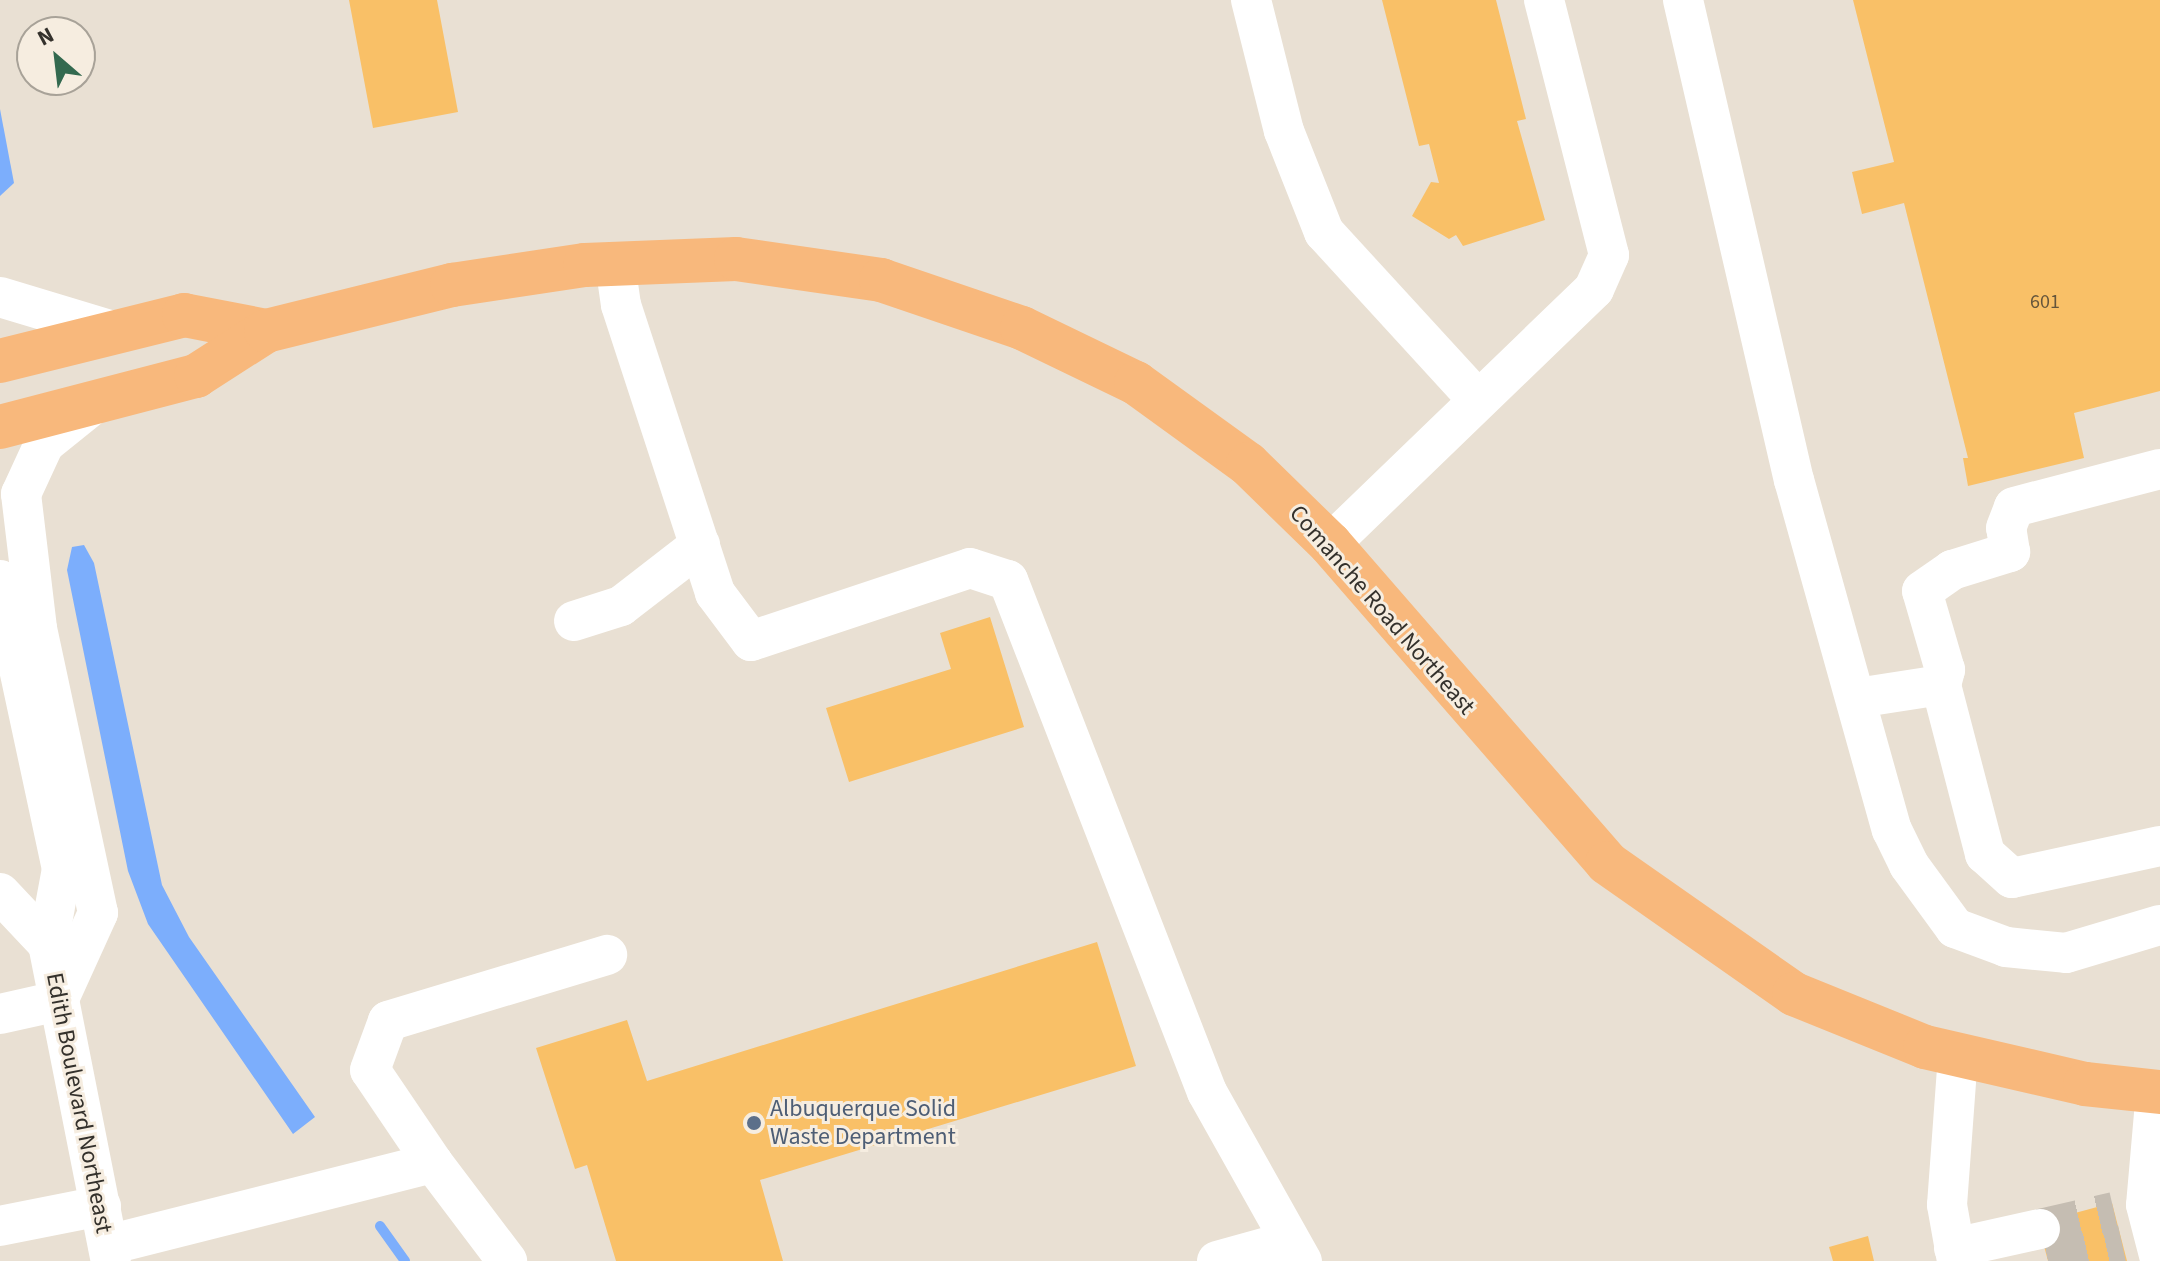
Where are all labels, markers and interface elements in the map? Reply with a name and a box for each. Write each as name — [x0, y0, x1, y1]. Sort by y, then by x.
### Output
north arrow — [16, 16, 96, 96]
text: N — [32, 19, 60, 54]
house number: 601 — [2030, 290, 2060, 314]
street label: Comanche Road Northeast — [1283, 499, 1481, 721]
street label: Edith Boulevard Northeast — [40, 971, 118, 1235]
place label: Albuquerque Solid Waste Department — [770, 1095, 956, 1151]
marker: Albuquerque Solid Waste Department — [745, 1114, 763, 1132]

